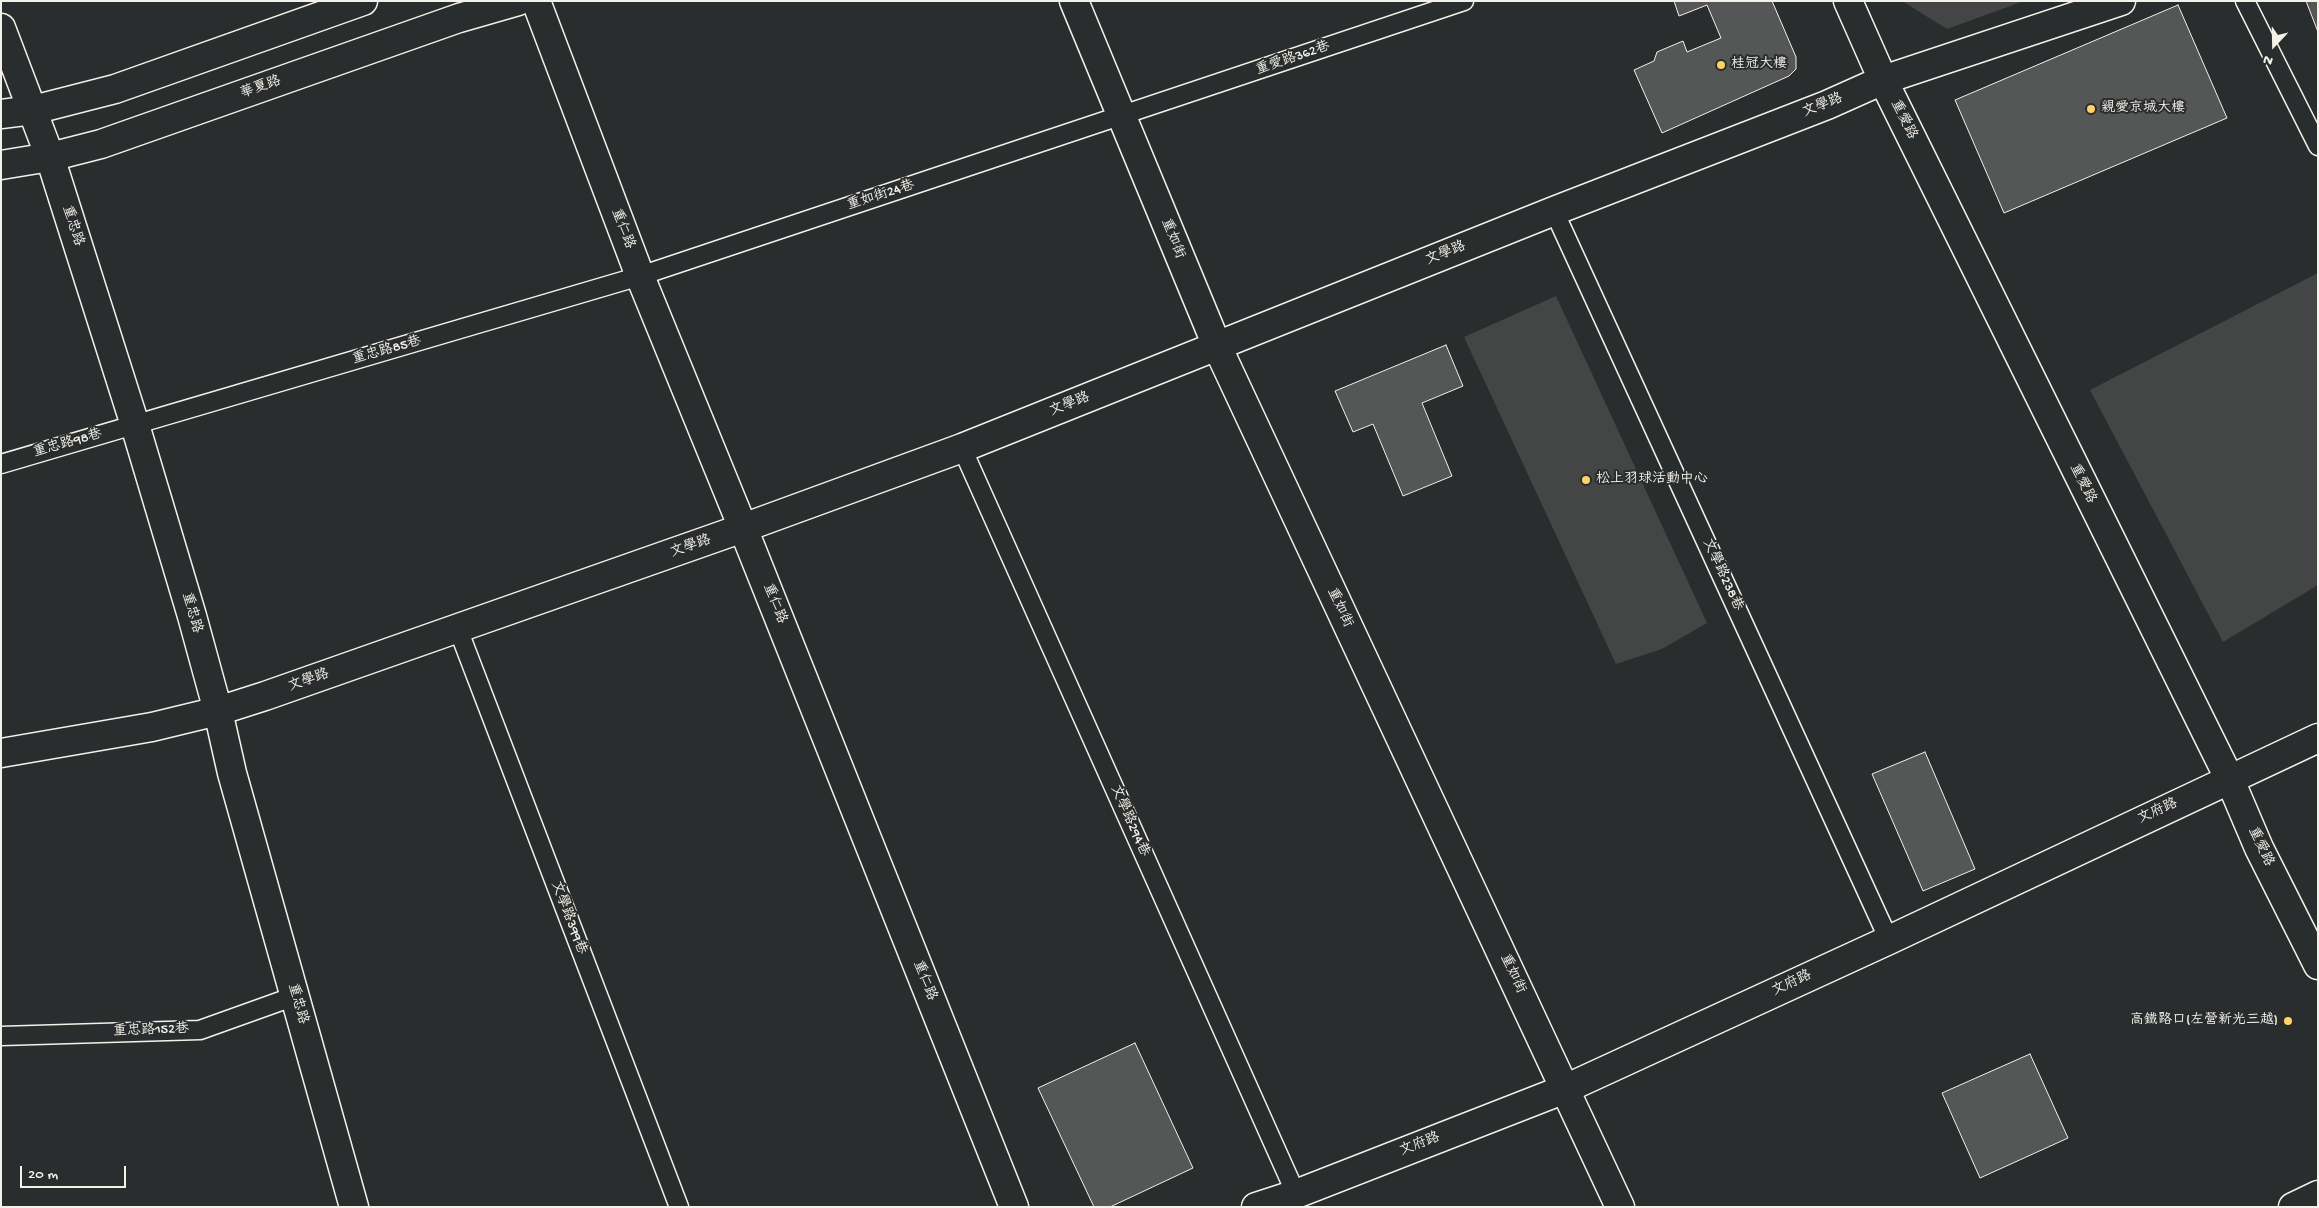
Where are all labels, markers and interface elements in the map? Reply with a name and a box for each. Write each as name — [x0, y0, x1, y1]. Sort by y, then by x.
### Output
north arrow — [2249, 20, 2299, 70]
street label: 重愛路362巷 — [1254, 38, 1332, 80]
text: N — [2261, 50, 2276, 69]
place label: 桂冠大樓 — [1731, 57, 1787, 73]
marker: 桂冠大樓 — [1715, 59, 1727, 71]
street label: 華夏路 — [238, 73, 284, 103]
street label: 文學路 — [1800, 90, 1846, 122]
street label: 重愛路 — [1886, 97, 1920, 143]
place label: 親愛京城大樓 — [2101, 101, 2185, 117]
marker: 親愛京城大樓 — [2085, 103, 2097, 115]
street label: 重如街24巷 — [845, 177, 917, 215]
street label: 重忠路 — [58, 203, 86, 249]
street label: 重仁路 — [607, 206, 637, 252]
street label: 重如街 — [1156, 216, 1188, 262]
street label: 文學路 — [1423, 238, 1469, 270]
street label: 重忠路85巷 — [351, 333, 423, 369]
street label: 文學路 — [1047, 389, 1093, 421]
street label: 重忠路98巷 — [32, 426, 104, 462]
street label: 重愛路 — [2065, 461, 2099, 507]
place label: 松上羽球活動中心 — [1596, 472, 1708, 488]
marker: 松上羽球活動中心 — [1580, 474, 1592, 486]
street label: 文學路 — [668, 532, 714, 562]
street label: 文學路238巷 — [1698, 536, 1746, 614]
street label: 重仁路 — [758, 581, 790, 627]
street label: 重如街 — [1323, 585, 1355, 631]
street label: 重忠路 — [177, 590, 205, 636]
street label: 文學路 — [286, 666, 332, 696]
street label: 文學路294巷 — [1106, 783, 1152, 859]
street label: 文府路 — [2135, 796, 2181, 828]
street label: 重愛路 — [2244, 824, 2276, 870]
street label: 文學路399巷 — [546, 879, 590, 957]
street label: 重如街 — [1496, 951, 1528, 997]
street label: 重仁路 — [908, 958, 940, 1004]
street label: 文府路 — [1769, 968, 1815, 1000]
street label: 重忠路 — [283, 981, 311, 1027]
place label: 高鐵路口(左營新光三越) — [2130, 1013, 2278, 1029]
marker: 高鐵路口(左營新光三越) — [2282, 1015, 2294, 1027]
street label: 重忠路152巷 — [113, 1021, 189, 1041]
street label: 文府路 — [1397, 1130, 1443, 1160]
scale bar — [22, 1156, 129, 1188]
text: 20 m — [28, 1166, 58, 1184]

